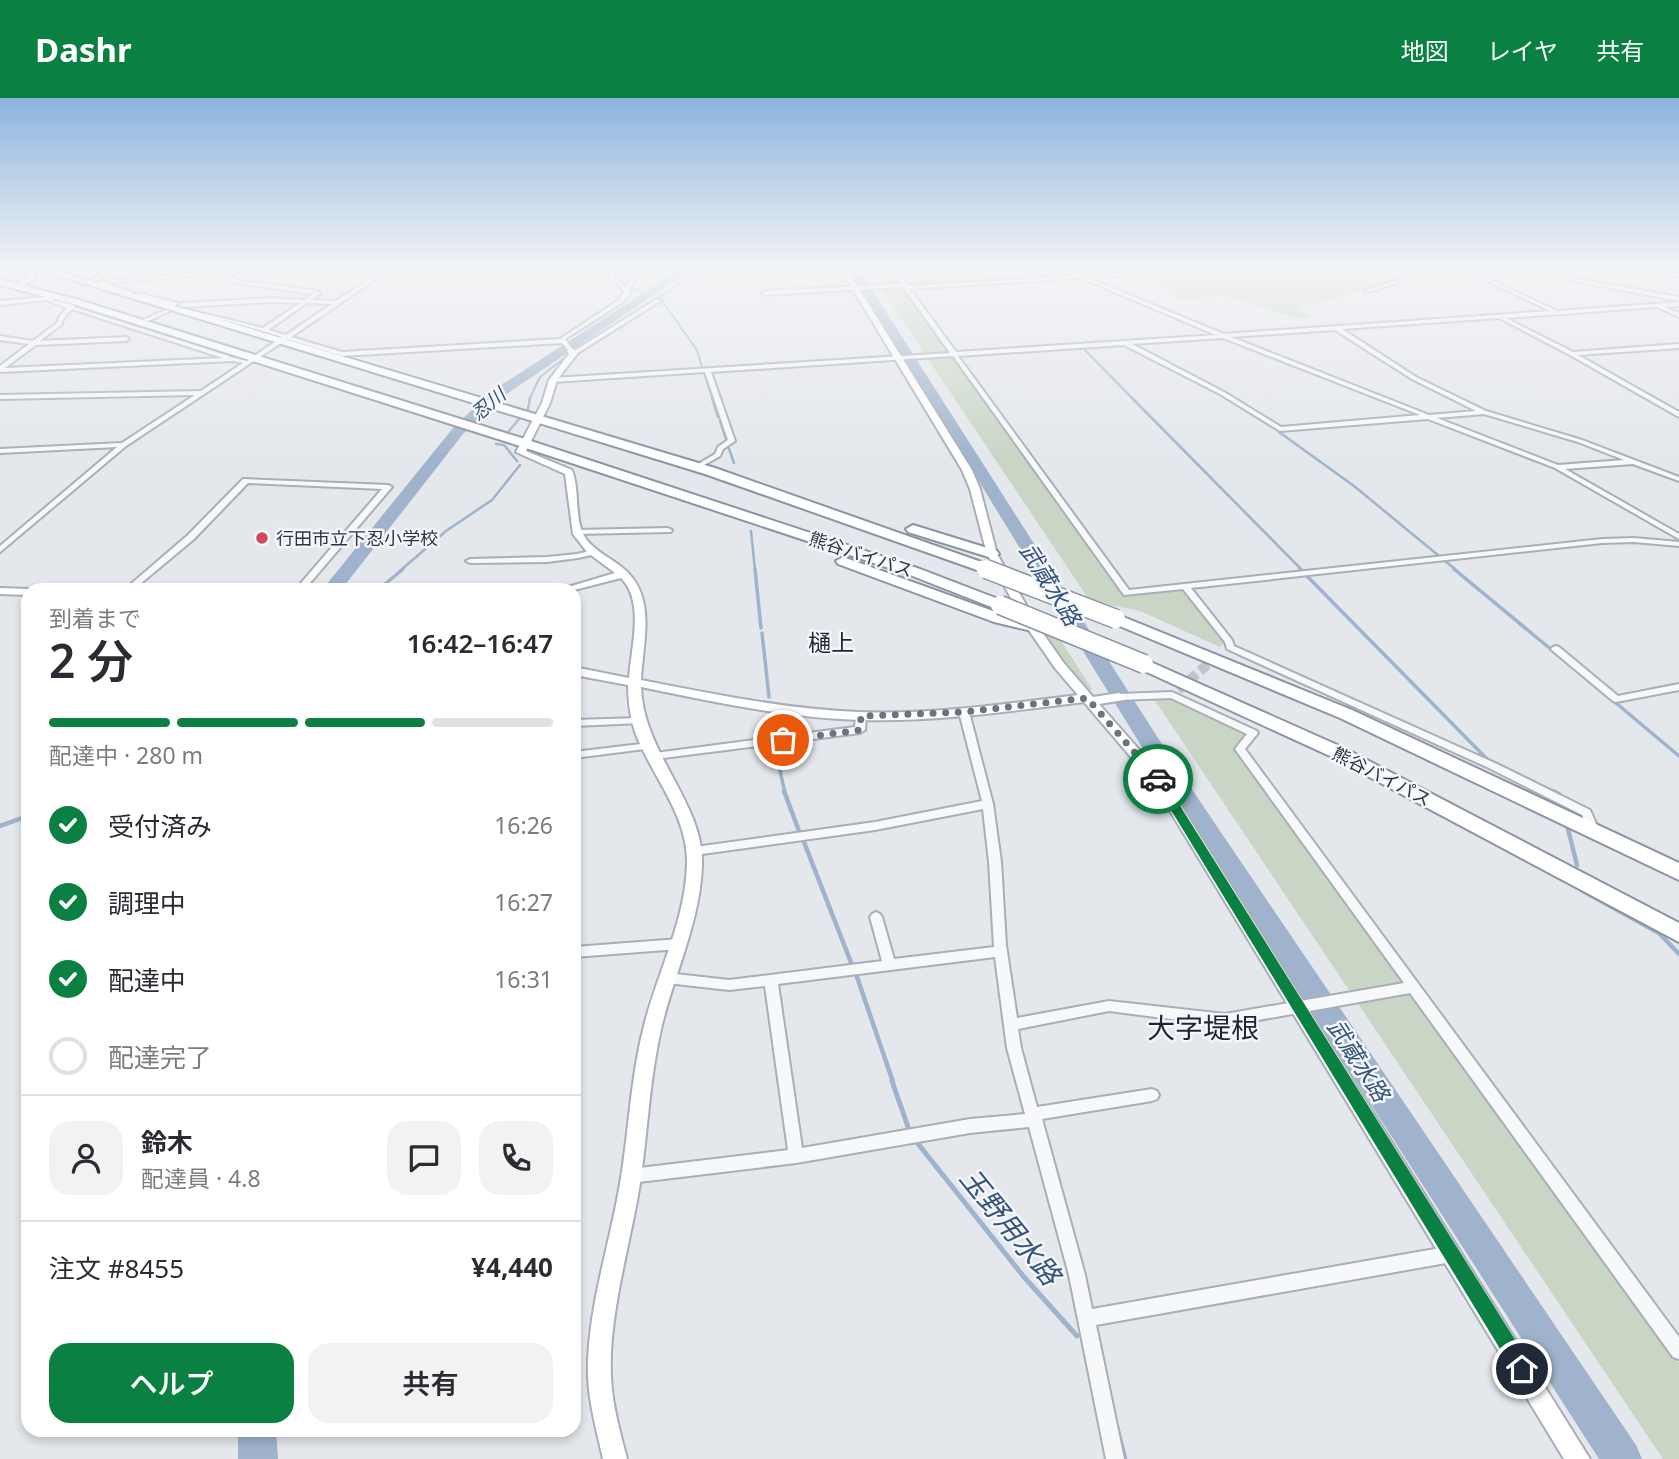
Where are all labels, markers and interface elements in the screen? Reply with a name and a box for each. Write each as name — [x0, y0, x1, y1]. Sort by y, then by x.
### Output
text: Dashr — [35, 27, 132, 72]
text: 地図 — [1401, 34, 1449, 67]
text: レイヤ — [1487, 34, 1558, 67]
text: 共有 — [1596, 34, 1644, 67]
water label: 忍川 — [465, 381, 512, 426]
place label: 行田市立下忍小学校 — [276, 526, 438, 550]
street label: 熊谷バイパス — [806, 526, 916, 582]
marker: 行田市立下忍小学校 — [254, 530, 270, 546]
water label: 武蔵水路 — [1013, 537, 1090, 633]
text: 到着まで — [49, 602, 141, 634]
text: 16:42–16:47 — [407, 625, 553, 661]
district label: 樋上 — [808, 626, 854, 658]
text: 2 分 — [49, 629, 133, 691]
pin — [753, 710, 813, 770]
icon: bag — [764, 721, 802, 759]
text: 配達中 · 280 m — [49, 739, 203, 771]
street label: 熊谷バイパス — [1329, 741, 1435, 811]
courier — [1123, 744, 1193, 814]
icon: car — [1139, 760, 1177, 798]
icon: check — [49, 806, 87, 844]
text: 受付済み — [108, 808, 212, 844]
text: 16:26 — [494, 809, 553, 841]
icon: check — [49, 883, 87, 921]
text: 調理中 — [108, 885, 186, 921]
text: 16:27 — [494, 886, 553, 918]
icon: check — [49, 960, 87, 998]
text: 配達中 — [108, 962, 186, 998]
text: 16:31 — [494, 963, 553, 995]
district label: 大字堤根 — [1147, 1008, 1259, 1046]
water label: 武蔵水路 — [1321, 1013, 1399, 1109]
text: 配達完了 — [108, 1039, 212, 1075]
button: person — [49, 1121, 123, 1195]
button: chat — [387, 1121, 461, 1195]
button: phone — [479, 1121, 553, 1195]
text: 鈴木 — [141, 1124, 193, 1160]
water label: 玉野用水路 — [952, 1160, 1071, 1294]
text: 配達員 · 4.8 — [141, 1162, 261, 1194]
text: ¥4,440 — [471, 1249, 553, 1285]
text: 注文 #8455 — [49, 1250, 184, 1286]
pin — [1492, 1339, 1552, 1399]
button: ヘルプ — [49, 1343, 294, 1423]
button: 共有 — [308, 1343, 553, 1423]
icon: home — [1503, 1350, 1541, 1388]

